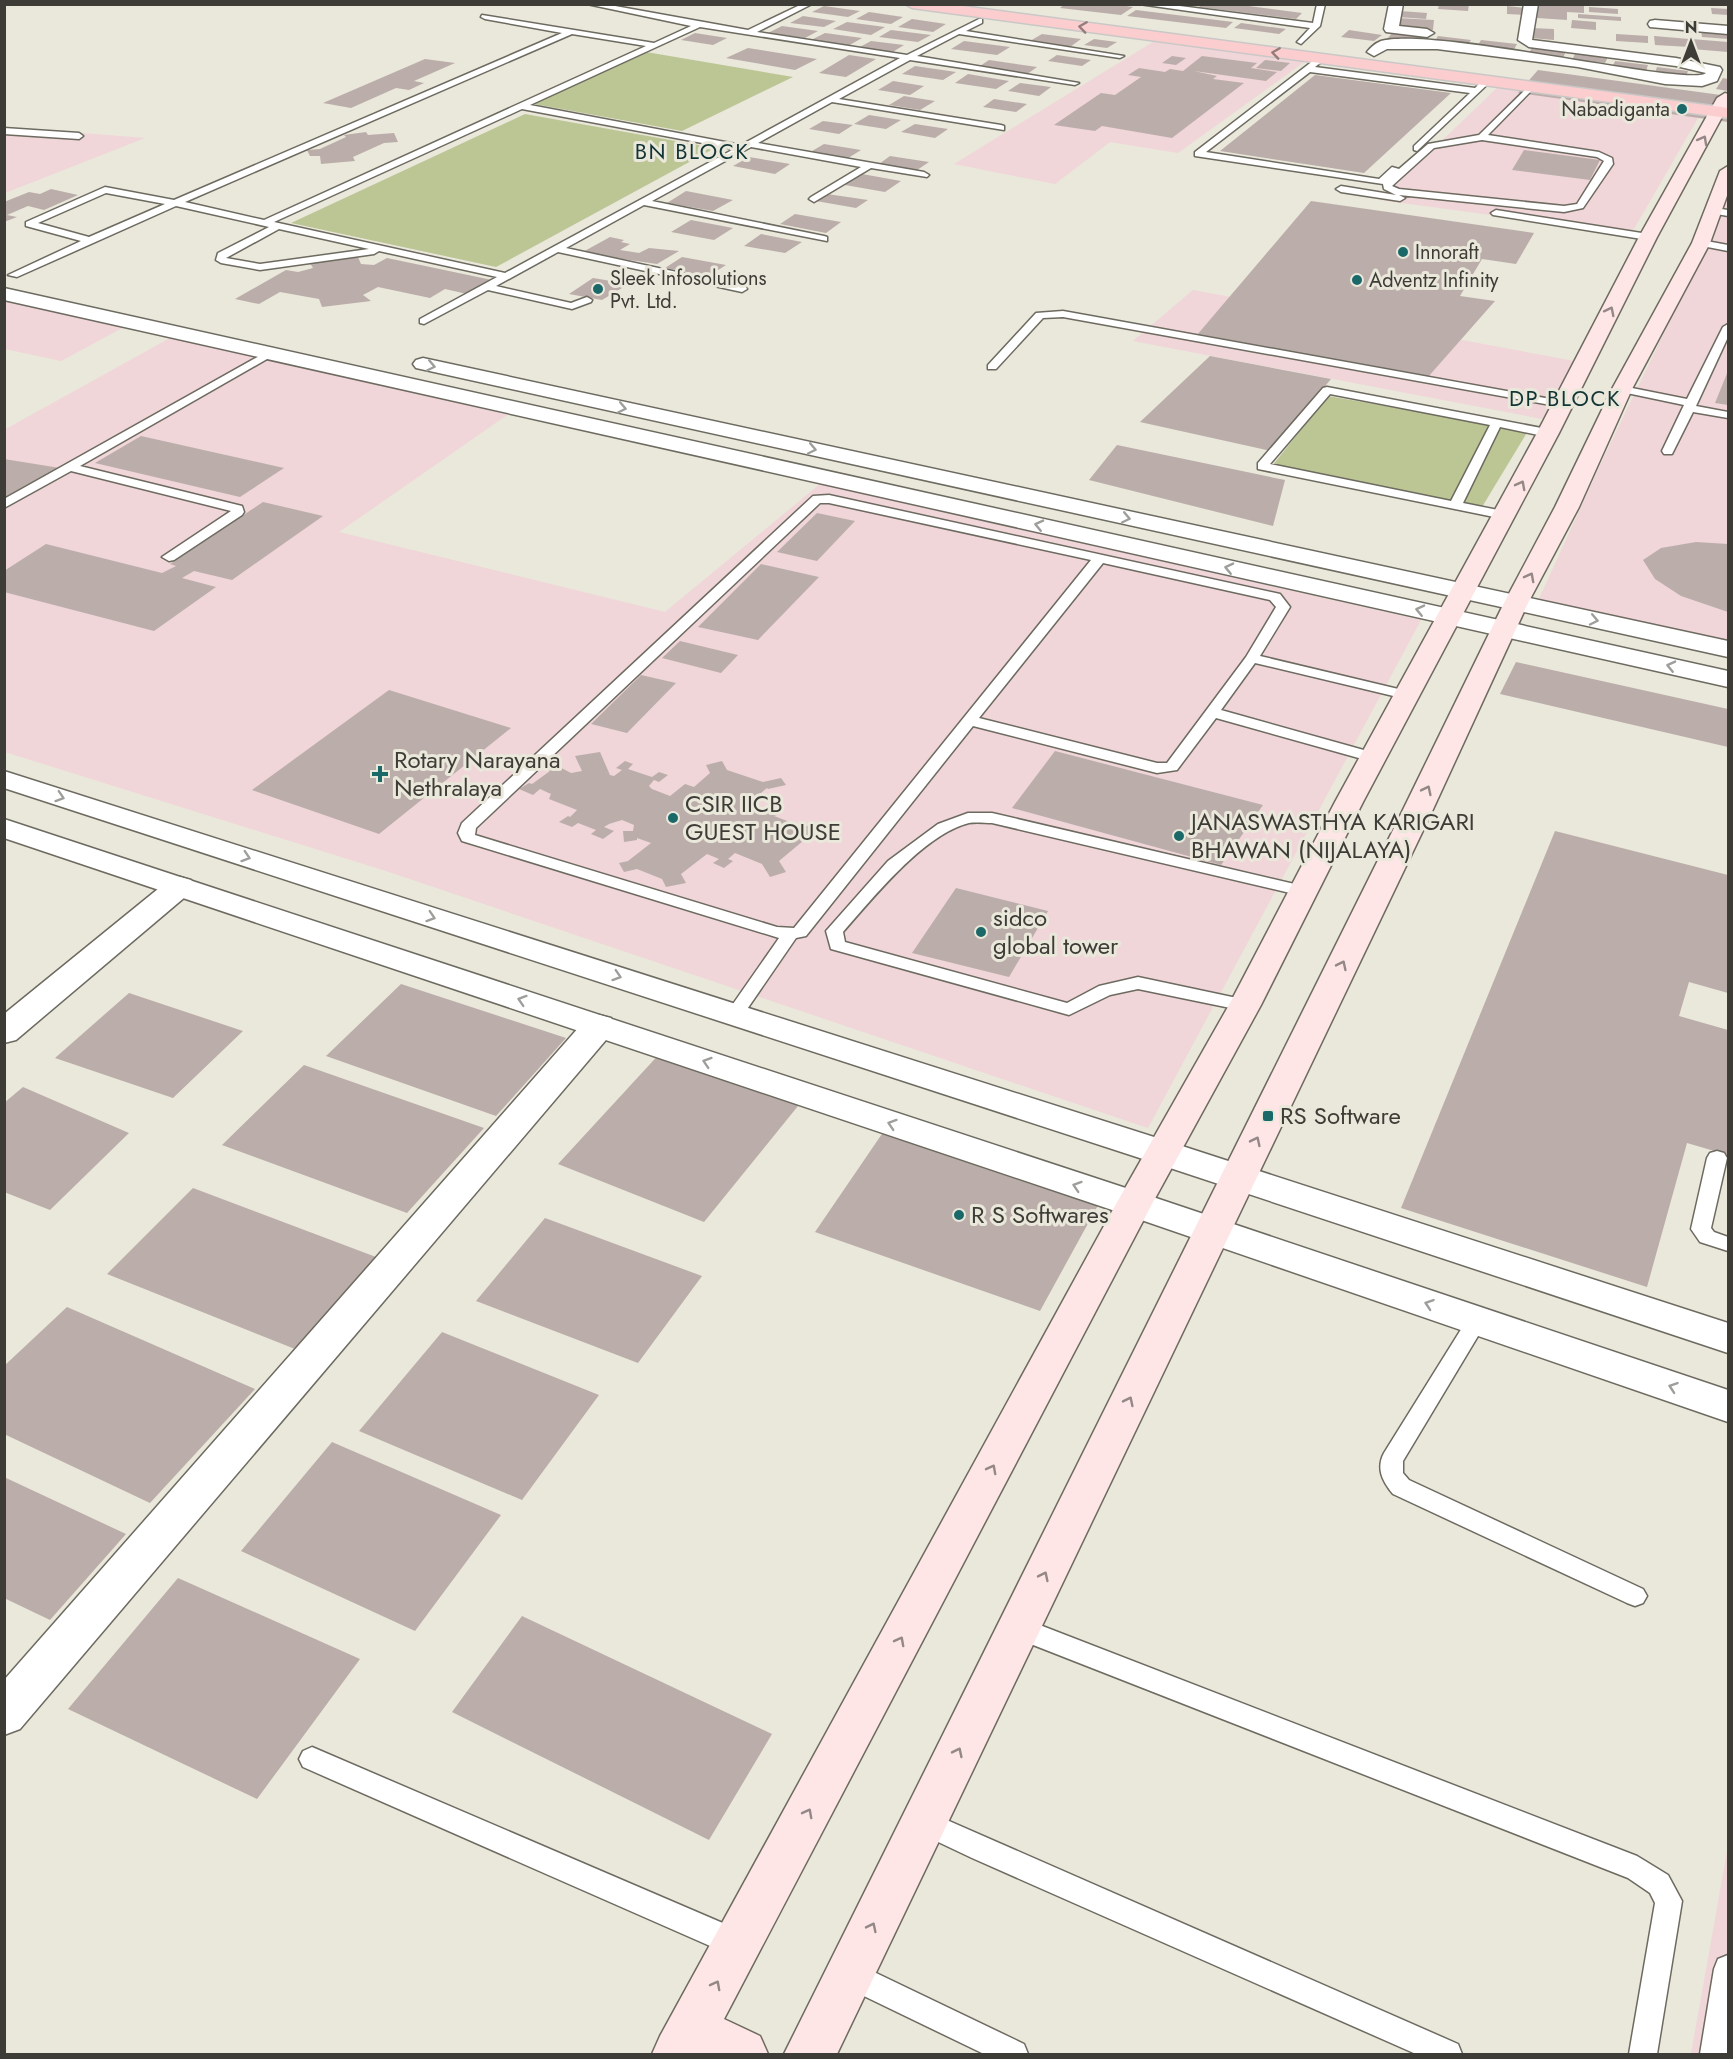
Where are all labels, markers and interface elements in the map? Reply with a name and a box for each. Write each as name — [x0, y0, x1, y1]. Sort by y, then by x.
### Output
north arrow — [1661, 12, 1721, 72]
text: N — [1685, 16, 1697, 39]
one-way arrow — [1078, 22, 1087, 34]
one-way arrow — [1271, 47, 1280, 60]
place label: Nabadiganta — [1561, 95, 1670, 124]
marker: Nabadiganta — [1675, 102, 1689, 116]
district label: BN BLOCK — [635, 135, 749, 167]
one-way arrow — [1696, 136, 1707, 146]
place label: Innoraft — [1415, 238, 1479, 267]
marker: Innoraft — [1396, 245, 1410, 259]
place label: Sleek Infosolutions Pvt. Ltd. — [610, 264, 767, 316]
place label: Adventz Infinity — [1369, 266, 1499, 295]
marker: Adventz Infinity — [1350, 273, 1364, 287]
marker: Sleek Infosolutions Pvt. Ltd. — [591, 282, 605, 296]
one-way arrow — [1603, 307, 1614, 318]
one-way arrow — [426, 359, 436, 372]
district label: DP BLOCK — [1509, 382, 1621, 414]
one-way arrow — [616, 400, 626, 413]
one-way arrow — [807, 442, 817, 455]
one-way arrow — [1514, 480, 1525, 491]
one-way arrow — [1120, 510, 1130, 523]
one-way arrow — [1034, 519, 1044, 532]
one-way arrow — [1224, 562, 1234, 575]
one-way arrow — [1523, 572, 1534, 583]
one-way arrow — [1415, 604, 1425, 617]
one-way arrow — [1589, 612, 1599, 625]
one-way arrow — [1667, 660, 1677, 673]
place label: Rotary Narayana Nethralaya — [394, 742, 561, 805]
marker: Rotary Narayana Nethralaya — [371, 765, 389, 783]
place label: CSIR IICB GUEST HOUSE — [685, 786, 841, 849]
one-way arrow — [1420, 786, 1432, 797]
one-way arrow — [54, 790, 65, 802]
place label: JANASWASTHYA KARIGARI BHAWAN (NIJALAYA) — [1188, 804, 1475, 867]
marker: CSIR IICB GUEST HOUSE — [666, 811, 680, 825]
marker: JANASWASTHYA KARIGARI BHAWAN (NIJALAYA) — [1172, 829, 1186, 843]
one-way arrow — [240, 850, 251, 862]
place label: sidco global tower — [993, 900, 1119, 963]
one-way arrow — [425, 909, 436, 922]
marker: sidco global tower — [974, 925, 988, 939]
one-way arrow — [1334, 961, 1346, 972]
one-way arrow — [611, 969, 622, 982]
one-way arrow — [517, 995, 528, 1008]
one-way arrow — [702, 1057, 713, 1069]
place label: RS Software — [1280, 1098, 1401, 1133]
marker: RS Software — [1261, 1109, 1275, 1123]
one-way arrow — [887, 1118, 898, 1131]
one-way arrow — [1249, 1136, 1261, 1147]
one-way arrow — [1072, 1180, 1083, 1193]
place label: R S Softwares — [971, 1197, 1109, 1232]
marker: R S Softwares — [952, 1208, 966, 1222]
one-way arrow — [1424, 1299, 1435, 1312]
one-way arrow — [1668, 1382, 1679, 1394]
one-way arrow — [1122, 1396, 1134, 1407]
one-way arrow — [985, 1465, 996, 1475]
one-way arrow — [1036, 1572, 1048, 1583]
one-way arrow — [893, 1637, 904, 1647]
one-way arrow — [951, 1747, 963, 1758]
one-way arrow — [801, 1809, 812, 1819]
one-way arrow — [865, 1922, 877, 1933]
one-way arrow — [709, 1980, 720, 1991]

